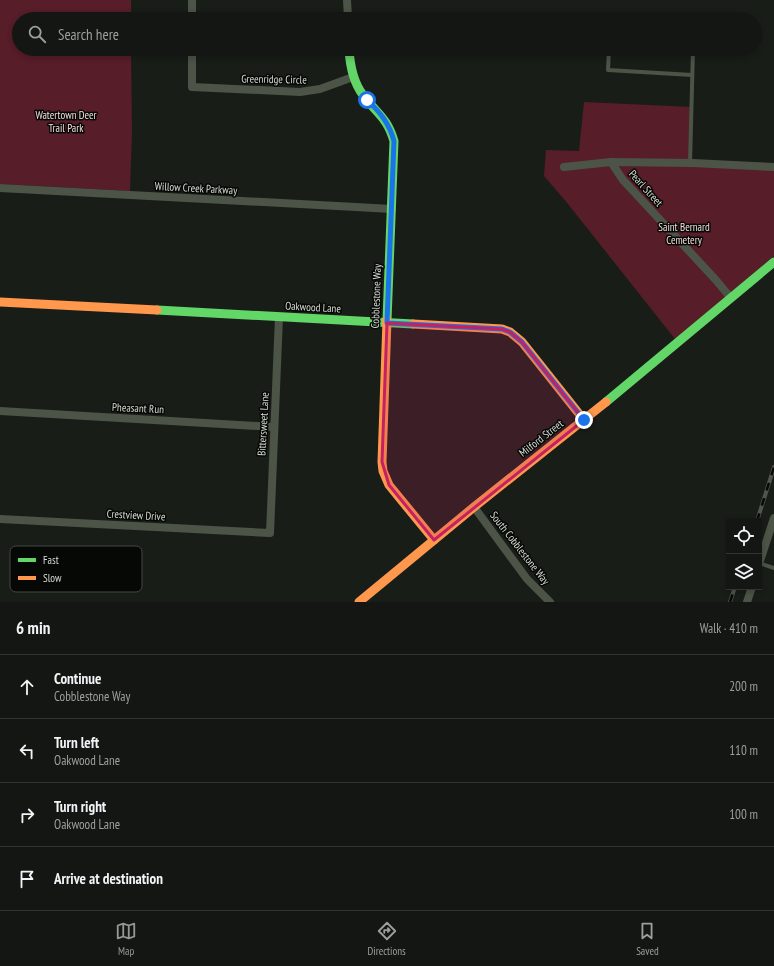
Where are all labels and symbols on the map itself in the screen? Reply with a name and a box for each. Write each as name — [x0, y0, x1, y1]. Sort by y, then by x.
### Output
street label: Greenridge Circle — [241, 71, 307, 87]
route start — [358, 91, 376, 109]
park label: Watertown Deer Trail Park — [35, 108, 97, 135]
street label: Pearl Street — [626, 167, 666, 209]
street label: Willow Creek Parkway — [154, 179, 239, 197]
park label: Saint Bernard Cemetery — [658, 220, 710, 247]
street label: Cobblestone Way — [368, 263, 384, 329]
street label: Oakwood Lane — [285, 299, 342, 315]
street label: Bittersweet Lane — [254, 391, 272, 456]
street label: Pheasant Run — [112, 400, 164, 416]
route end — [575, 411, 593, 429]
street label: Milford Street — [516, 416, 566, 460]
street label: Crestview Drive — [106, 506, 166, 524]
street label: South Cobblestone Way — [487, 509, 553, 588]
legend — [10, 546, 142, 592]
text: Fast — [43, 553, 59, 567]
text: Slow — [43, 571, 62, 585]

